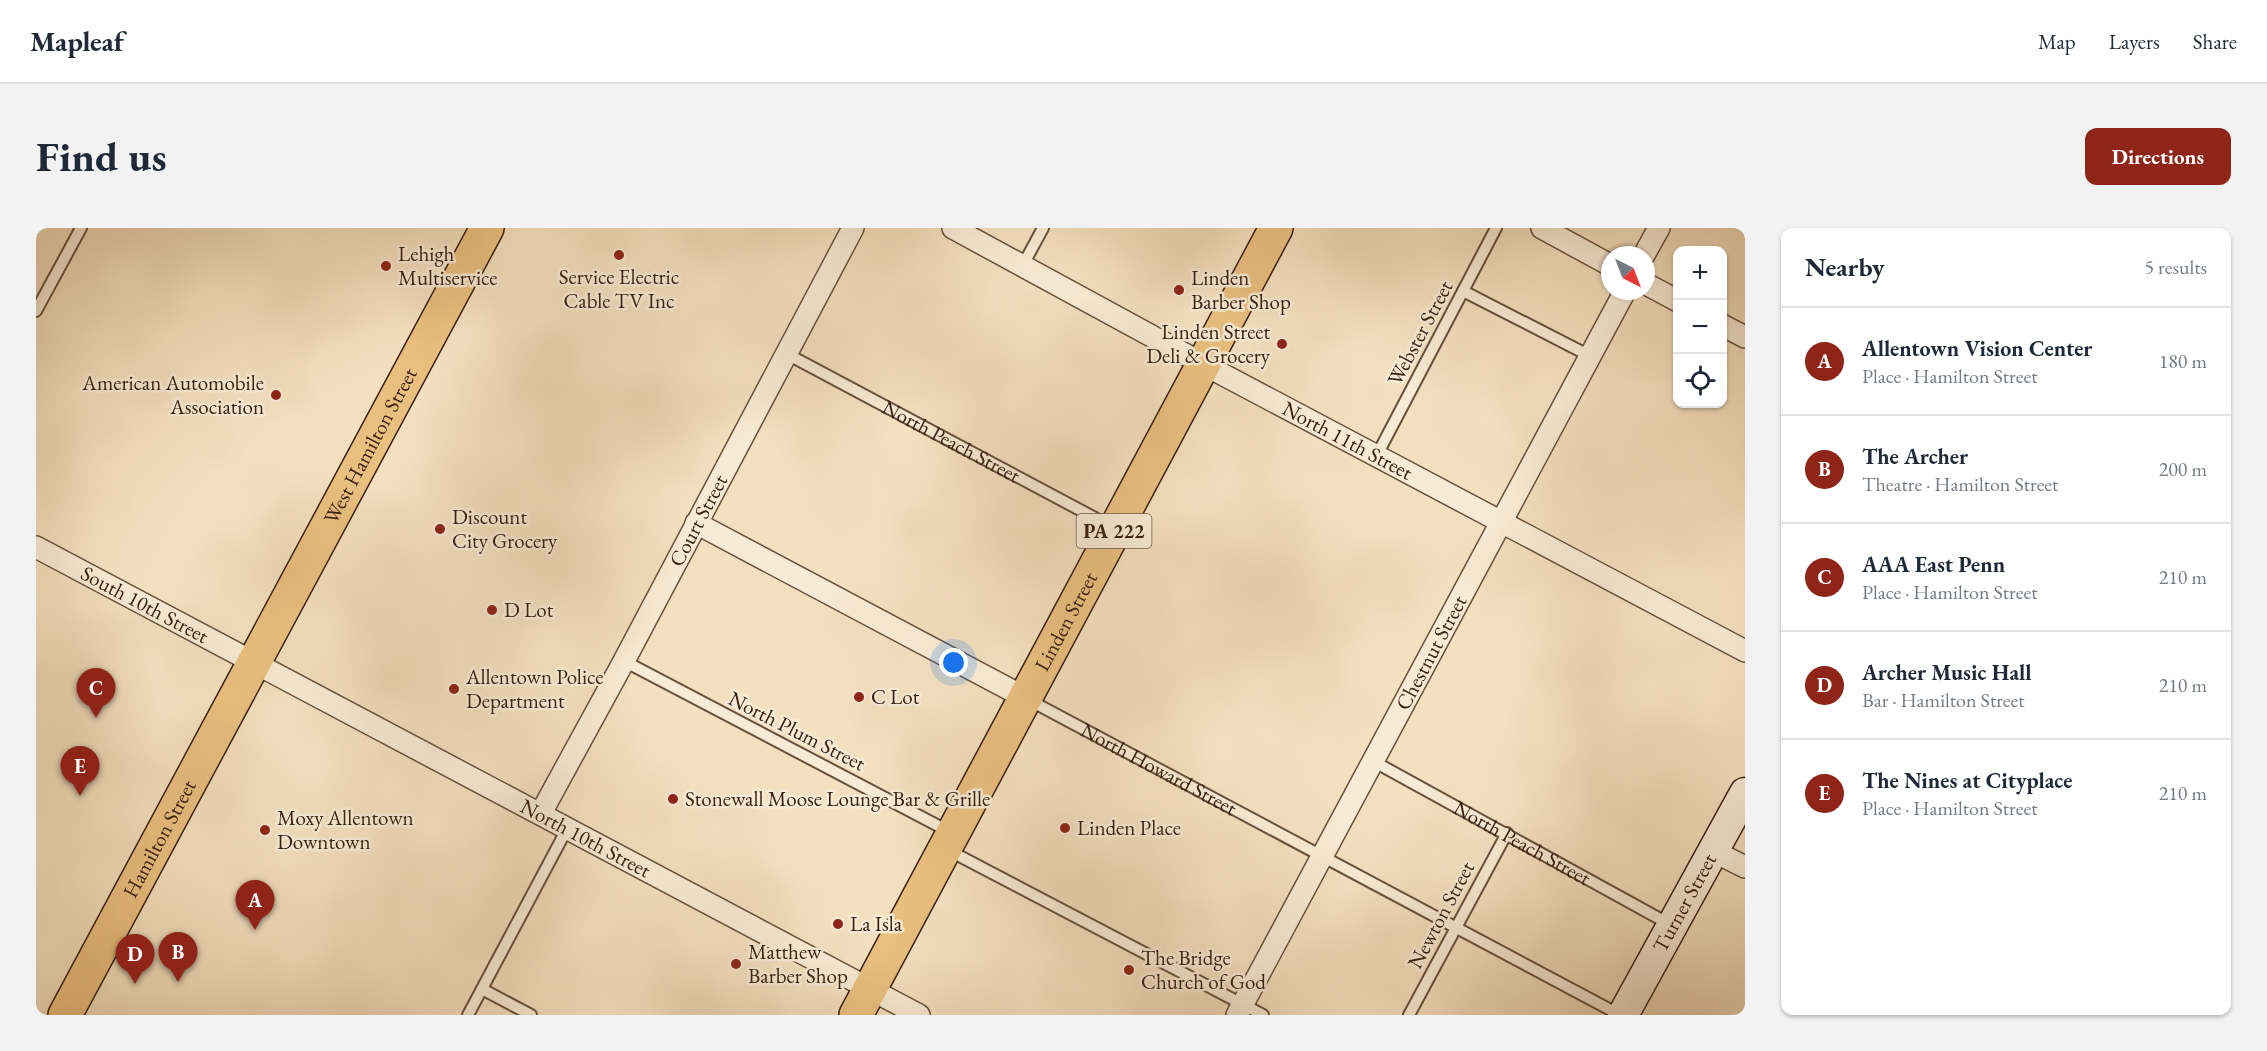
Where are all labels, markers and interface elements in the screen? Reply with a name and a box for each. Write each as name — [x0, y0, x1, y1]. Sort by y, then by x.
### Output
text: Mapleaf — [30, 23, 124, 59]
text: Map — [2038, 28, 2076, 55]
text: Layers — [2109, 28, 2160, 55]
text: Share — [2193, 28, 2237, 55]
button: Directions — [2085, 128, 2231, 185]
text: Find us — [36, 129, 167, 184]
place label: Lehigh Multiservice — [398, 240, 497, 291]
north arrow — [1601, 246, 1655, 300]
map controls — [1673, 246, 1727, 408]
button: + — [1673, 246, 1727, 300]
marker: Service Electric Cable TV Inc — [612, 248, 626, 262]
text: Nearby — [1805, 250, 1885, 284]
text: 5 results — [2144, 254, 2207, 280]
marker: Lehigh Multiservice — [379, 259, 393, 273]
place label: Service Electric Cable TV Inc — [559, 263, 679, 314]
place label: Linden Barber Shop — [1191, 264, 1291, 315]
street label: Webster Street — [1381, 275, 1459, 390]
marker: Linden Barber Shop — [1172, 283, 1186, 297]
button: − — [1673, 300, 1727, 354]
place label: Linden Street Deli & Grocery — [1146, 318, 1271, 369]
text: Allentown Vision Center — [1862, 334, 2092, 363]
marker: Linden Street Deli & Grocery — [1275, 337, 1289, 351]
text: A — [1817, 348, 1832, 374]
text: 180 m — [2159, 348, 2207, 374]
button: locate — [1673, 354, 1727, 408]
street label: West Hamilton Street — [317, 362, 423, 528]
text: Place · Hamilton Street — [1862, 363, 2037, 389]
place label: American Automobile Association — [81, 369, 264, 420]
marker: American Automobile Association — [269, 388, 283, 402]
street label: North Peach Street — [878, 393, 1025, 489]
street label: North 11th Street — [1278, 394, 1418, 486]
text: The Archer — [1862, 442, 1968, 471]
text: B — [1818, 456, 1831, 482]
text: 200 m — [2159, 456, 2207, 482]
street label: Court Street — [662, 469, 733, 571]
text: Theatre · Hamilton Street — [1862, 471, 2058, 497]
place label: Discount City Grocery — [452, 503, 558, 554]
road number: PA 222 — [1076, 514, 1152, 548]
marker: Discount City Grocery — [433, 522, 447, 536]
text: AAA East Penn — [1862, 550, 2005, 579]
street label: South 10th Street — [76, 559, 214, 649]
text: C — [1817, 564, 1832, 590]
text: 210 m — [2159, 564, 2207, 590]
street label: Linden Street — [1028, 567, 1103, 676]
text: Place · Hamilton Street — [1862, 579, 2037, 605]
street label: Chestnut Street — [1389, 590, 1473, 715]
place label: D Lot — [504, 596, 554, 623]
marker: D Lot — [485, 603, 499, 617]
your location — [939, 648, 968, 677]
text: Archer Music Hall — [1862, 658, 2032, 687]
place label: Allentown Police Department — [465, 663, 603, 714]
pin: C — [76, 668, 116, 718]
text: D — [1817, 672, 1832, 698]
text: 210 m — [2159, 672, 2207, 698]
marker: Allentown Police Department — [447, 682, 461, 696]
place label: C Lot — [871, 683, 920, 710]
street label: North Plum Street — [724, 684, 871, 777]
text: Bar · Hamilton Street — [1862, 687, 2025, 713]
marker: C Lot — [852, 690, 866, 704]
street label: North Howard Street — [1076, 716, 1242, 822]
pin: E — [60, 746, 99, 796]
text: The Nines at Cityplace — [1862, 766, 2072, 795]
street label: Hamilton Street — [116, 774, 202, 902]
text: E — [1819, 780, 1830, 806]
text: 210 m — [2159, 780, 2207, 806]
place label: Stonewall Moose Lounge Bar & Grille — [685, 785, 990, 812]
street label: North 10th Street — [516, 792, 656, 884]
marker: Stonewall Moose Lounge Bar & Grille — [666, 792, 680, 806]
street label: North Peach Street — [1449, 794, 1596, 891]
text: Place · Hamilton Street — [1862, 795, 2037, 821]
place label: Moxy Allentown Downtown — [277, 804, 414, 855]
place label: Linden Place — [1077, 814, 1181, 841]
marker: Linden Place — [1058, 821, 1072, 835]
marker: Moxy Allentown Downtown — [258, 823, 272, 837]
street label: Turner Street — [1646, 848, 1722, 957]
street label: Newton Street — [1401, 856, 1480, 973]
pin: A — [236, 880, 274, 930]
place label: La Isla — [850, 910, 903, 937]
marker: La Isla — [831, 917, 845, 931]
pin: B — [158, 932, 198, 982]
pin: D — [116, 934, 154, 984]
place label: Matthew Barber Shop — [748, 938, 848, 989]
place label: The Bridge Church of God — [1141, 944, 1266, 995]
marker: Matthew Barber Shop — [729, 957, 743, 971]
marker: The Bridge Church of God — [1122, 963, 1136, 977]

